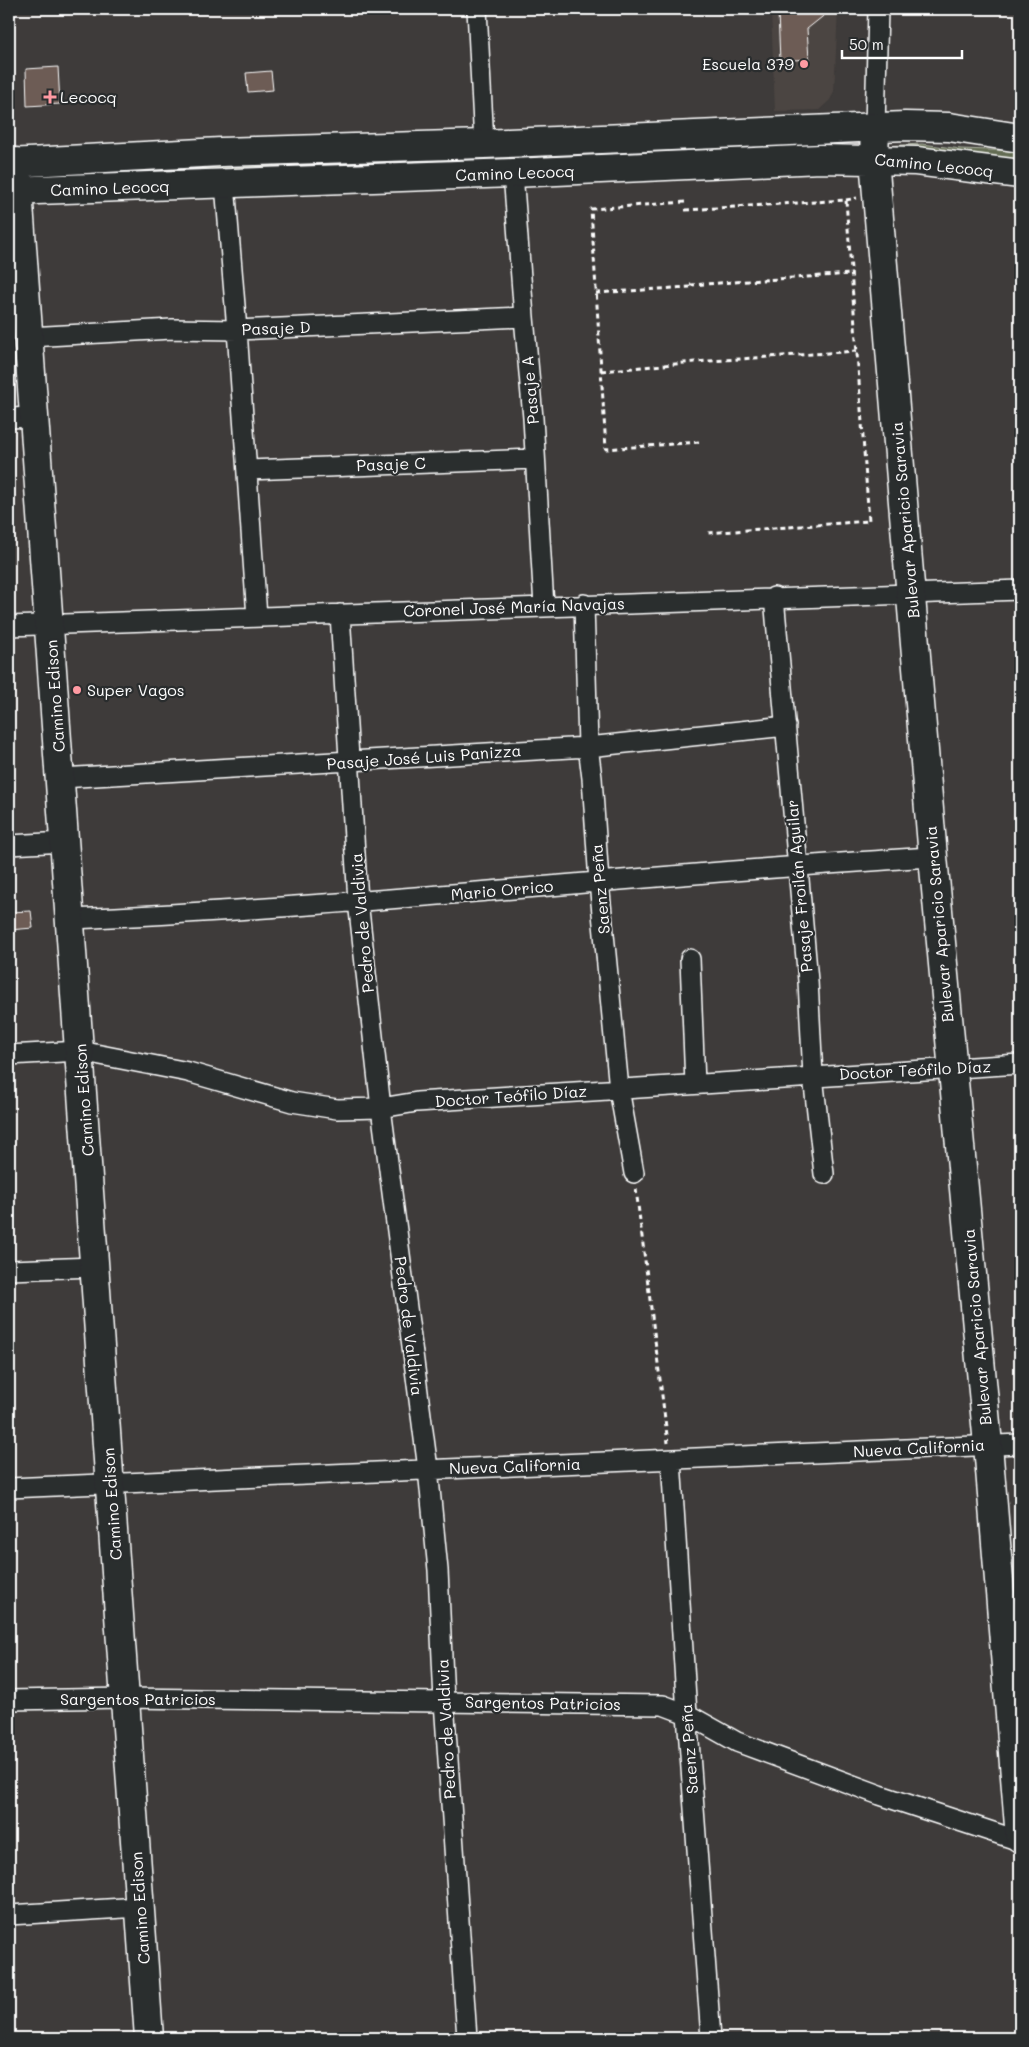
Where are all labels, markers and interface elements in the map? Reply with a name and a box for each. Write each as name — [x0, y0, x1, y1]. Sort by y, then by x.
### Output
scale bar — [842, 28, 962, 60]
text: 50 m — [849, 34, 884, 54]
place label: Escuela 379 — [702, 53, 794, 74]
marker: Escuela 379 — [798, 58, 810, 70]
place label: Lecocq — [60, 86, 117, 107]
marker: Lecocq — [44, 91, 56, 103]
street label: Camino Lecocq — [874, 148, 995, 181]
street label: Camino Lecocq — [455, 160, 575, 185]
street label: Camino Lecocq — [50, 175, 170, 200]
street label: Pasaje D — [241, 316, 311, 339]
street label: Pasaje A — [516, 355, 543, 425]
street label: Bulevar Aparicio Saravia — [885, 421, 924, 619]
street label: Pasaje C — [356, 452, 426, 475]
street label: Coronel José María Navajas — [403, 592, 625, 621]
street label: Camino Edison — [40, 639, 69, 753]
place label: Super Vagos — [87, 679, 185, 700]
marker: Super Vagos — [71, 684, 83, 696]
street label: Pasaje José Luis Panizza — [326, 739, 522, 774]
street label: Pasaje Froilán Aguilar — [780, 799, 817, 973]
street label: Bulevar Aparicio Saravia — [919, 825, 958, 1023]
street label: Saenz Peña — [585, 843, 614, 935]
street label: Pedro de Valdivia — [345, 852, 378, 994]
street label: Mario Orrico — [450, 875, 554, 904]
street label: Camino Edison — [69, 1043, 98, 1157]
street label: Doctor Teófilo Díaz — [838, 1055, 992, 1084]
street label: Doctor Teófilo Díaz — [434, 1080, 588, 1111]
street label: Bulevar Aparicio Saravia — [957, 1228, 996, 1426]
street label: Pedro de Valdivia — [391, 1255, 428, 1397]
street label: Nueva California — [853, 1434, 985, 1461]
street label: Camino Edison — [97, 1447, 126, 1561]
street label: Nueva California — [449, 1453, 581, 1478]
street label: Pedro de Valdivia — [431, 1658, 460, 1800]
street label: Sargentos Patricios — [60, 1688, 216, 1709]
street label: Sargentos Patricios — [465, 1691, 621, 1714]
street label: Saenz Peña — [675, 1703, 702, 1795]
street label: Camino Edison — [125, 1851, 154, 1965]

